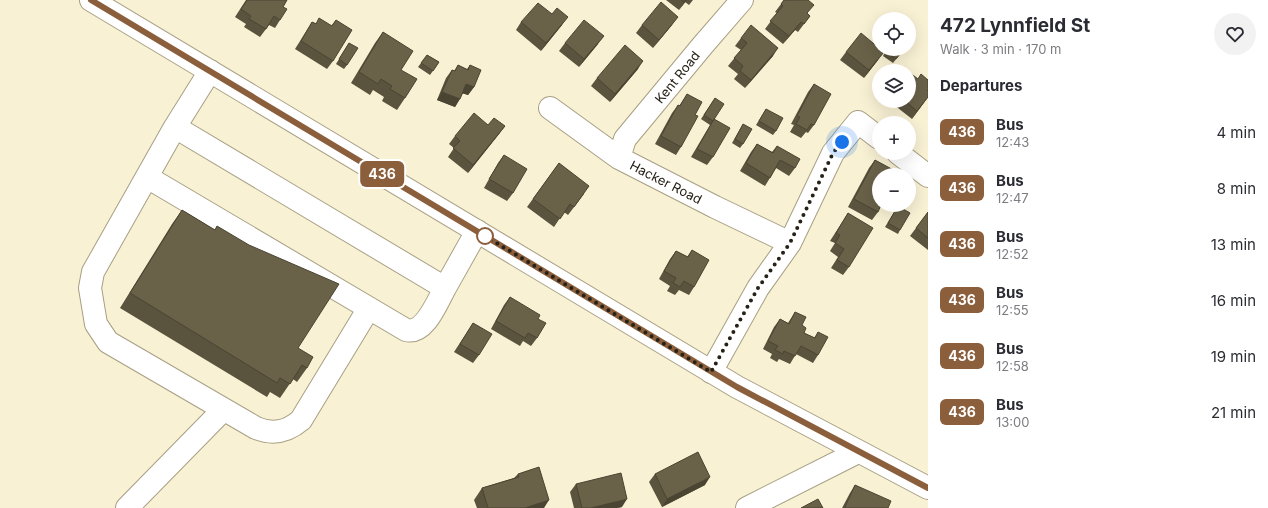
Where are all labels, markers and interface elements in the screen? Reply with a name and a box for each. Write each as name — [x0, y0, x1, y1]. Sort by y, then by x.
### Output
map controls — [872, 12, 916, 212]
button: locate — [872, 12, 916, 56]
button: heart — [1214, 13, 1256, 55]
text: 472 Lynnfield St — [940, 14, 1090, 37]
text: Walk · 3 min · 170 m — [940, 41, 1061, 57]
street label: Kent Road — [651, 48, 703, 106]
button: layers — [872, 64, 916, 108]
text: Departures — [940, 76, 1022, 95]
text: Bus — [996, 115, 1024, 134]
button: + — [872, 116, 916, 160]
text: 436 — [948, 123, 976, 140]
text: 4 min — [1216, 123, 1256, 142]
your location — [832, 132, 852, 152]
text: 12:43 — [996, 134, 1029, 150]
street label: Hacker Road — [627, 157, 705, 207]
line badge: 436 — [359, 161, 405, 187]
text: 436 — [368, 165, 396, 182]
button: − — [872, 168, 916, 212]
text: Bus — [996, 171, 1024, 190]
text: 436 — [948, 179, 976, 196]
text: 8 min — [1217, 179, 1256, 198]
text: 12:47 — [996, 190, 1029, 206]
unlabelled marker — [476, 227, 494, 245]
text: Bus — [996, 227, 1024, 246]
text: 436 — [948, 235, 976, 252]
text: 13 min — [1211, 235, 1256, 254]
text: 12:52 — [996, 246, 1029, 262]
text: Bus — [996, 283, 1024, 302]
text: 436 — [948, 291, 976, 308]
text: 16 min — [1211, 291, 1256, 310]
text: 12:55 — [996, 302, 1029, 318]
text: Bus — [996, 339, 1024, 358]
text: 436 — [948, 347, 976, 364]
text: 19 min — [1211, 347, 1256, 366]
text: 12:58 — [996, 358, 1029, 374]
text: Bus — [996, 395, 1024, 414]
text: 436 — [948, 403, 976, 420]
text: 21 min — [1211, 403, 1256, 422]
text: 13:00 — [996, 414, 1029, 430]

